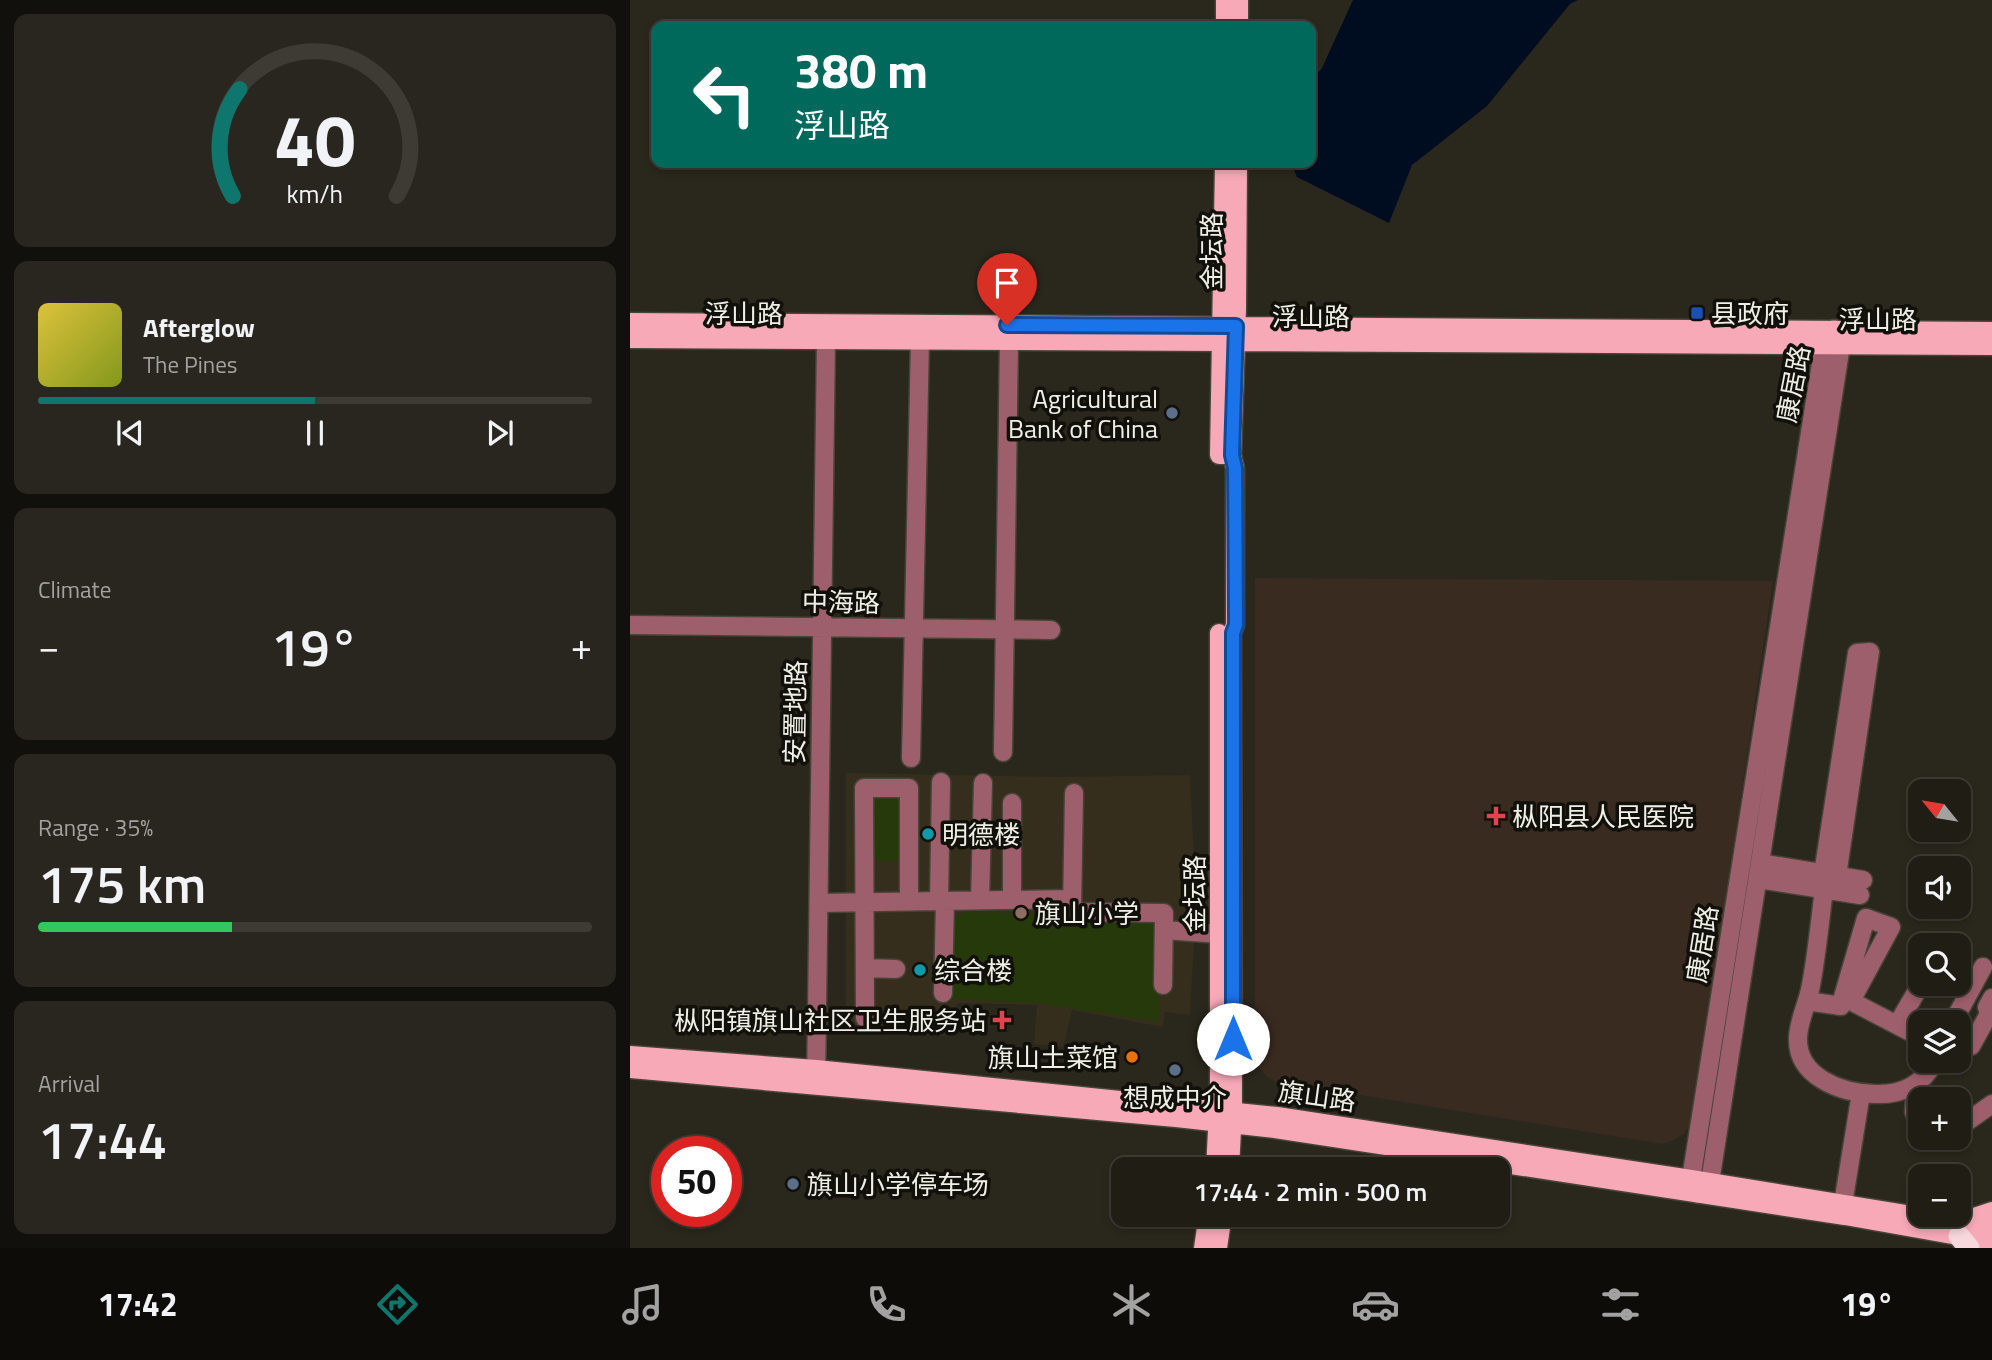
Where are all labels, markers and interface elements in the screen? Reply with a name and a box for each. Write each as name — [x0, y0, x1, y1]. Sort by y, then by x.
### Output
text: 380 m — [794, 32, 928, 107]
icon: left — [679, 49, 770, 140]
text: 40 — [274, 85, 356, 195]
text: 浮山路 — [794, 101, 890, 149]
text: km/h — [287, 175, 343, 213]
street label: 金坛路 — [1192, 212, 1231, 290]
pin — [977, 253, 1037, 325]
icon: arrive — [988, 264, 1026, 302]
street label: 浮山路 — [705, 294, 783, 333]
place label: 县政府 — [1711, 294, 1789, 333]
street label: 浮山路 — [1272, 297, 1350, 336]
street label: 浮山路 — [1839, 300, 1917, 339]
marker: 县政府 — [1689, 305, 1705, 321]
text: Afterglow — [143, 308, 255, 347]
street label: 康居路 — [1766, 342, 1820, 426]
text: The Pines — [143, 347, 237, 382]
place label: Agricultural Bank of China — [1008, 379, 1158, 448]
marker: Agricultural Bank of China — [1164, 405, 1180, 421]
icon: previous — [111, 414, 149, 452]
icon: pause — [296, 414, 334, 452]
icon: next — [481, 414, 519, 452]
text: Climate — [38, 572, 111, 607]
street label: 中海路 — [802, 582, 880, 622]
text: 19° — [271, 607, 359, 686]
text: − — [38, 617, 59, 675]
text: + — [571, 617, 592, 675]
street label: 安置地路 — [775, 660, 815, 764]
north arrow — [1908, 779, 1970, 842]
map controls — [1908, 779, 1971, 1227]
place label: 枞阳县人民医院 — [1512, 797, 1694, 836]
marker: 枞阳县人民医院 — [1486, 806, 1506, 826]
text: Range · 35% — [38, 810, 153, 845]
place label: 明德楼 — [942, 815, 1020, 854]
marker: 明德楼 — [920, 826, 936, 842]
text: 175 km — [38, 844, 206, 923]
street label: 金坛路 — [1175, 855, 1214, 933]
button: sound — [1908, 856, 1971, 919]
place label: 旗山小学 — [1035, 894, 1139, 933]
street label: 康居路 — [1677, 902, 1727, 986]
marker: 旗山小学 — [1013, 905, 1029, 921]
button: search — [1908, 933, 1971, 996]
place label: 综合楼 — [934, 951, 1012, 990]
marker: 综合楼 — [912, 962, 928, 978]
place label: 枞阳镇旗山社区卫生服务站 — [674, 1001, 986, 1040]
position arrow — [1196, 1002, 1270, 1076]
marker: 枞阳镇旗山社区卫生服务站 — [992, 1010, 1012, 1030]
button: layers — [1908, 1010, 1971, 1073]
place label: 旗山土菜馆 — [988, 1038, 1118, 1077]
marker: 旗山土菜馆 — [1124, 1049, 1140, 1065]
marker: 想成中介 — [1167, 1062, 1183, 1078]
text: Arrival — [38, 1066, 100, 1101]
street label: 旗山路 — [1276, 1071, 1358, 1121]
place label: 想成中介 — [1123, 1078, 1227, 1117]
button: + — [1908, 1087, 1971, 1150]
text: 17:44 — [38, 1100, 167, 1179]
speed limit sign: 50 — [651, 1136, 742, 1227]
button: − — [1908, 1164, 1971, 1227]
place label: 旗山小学停车场 — [807, 1165, 989, 1204]
text: 17:44 · 2 min · 500 m — [1194, 1172, 1427, 1211]
marker: 旗山小学停车场 — [785, 1176, 801, 1192]
text: 17:42 — [98, 1280, 178, 1328]
icon: directions — [373, 1280, 422, 1329]
icon: music — [618, 1280, 667, 1329]
icon: phone — [862, 1280, 911, 1329]
icon: climate — [1107, 1280, 1156, 1329]
icon: car — [1351, 1280, 1400, 1329]
icon: filters — [1596, 1280, 1645, 1329]
text: 19° — [1840, 1280, 1894, 1328]

